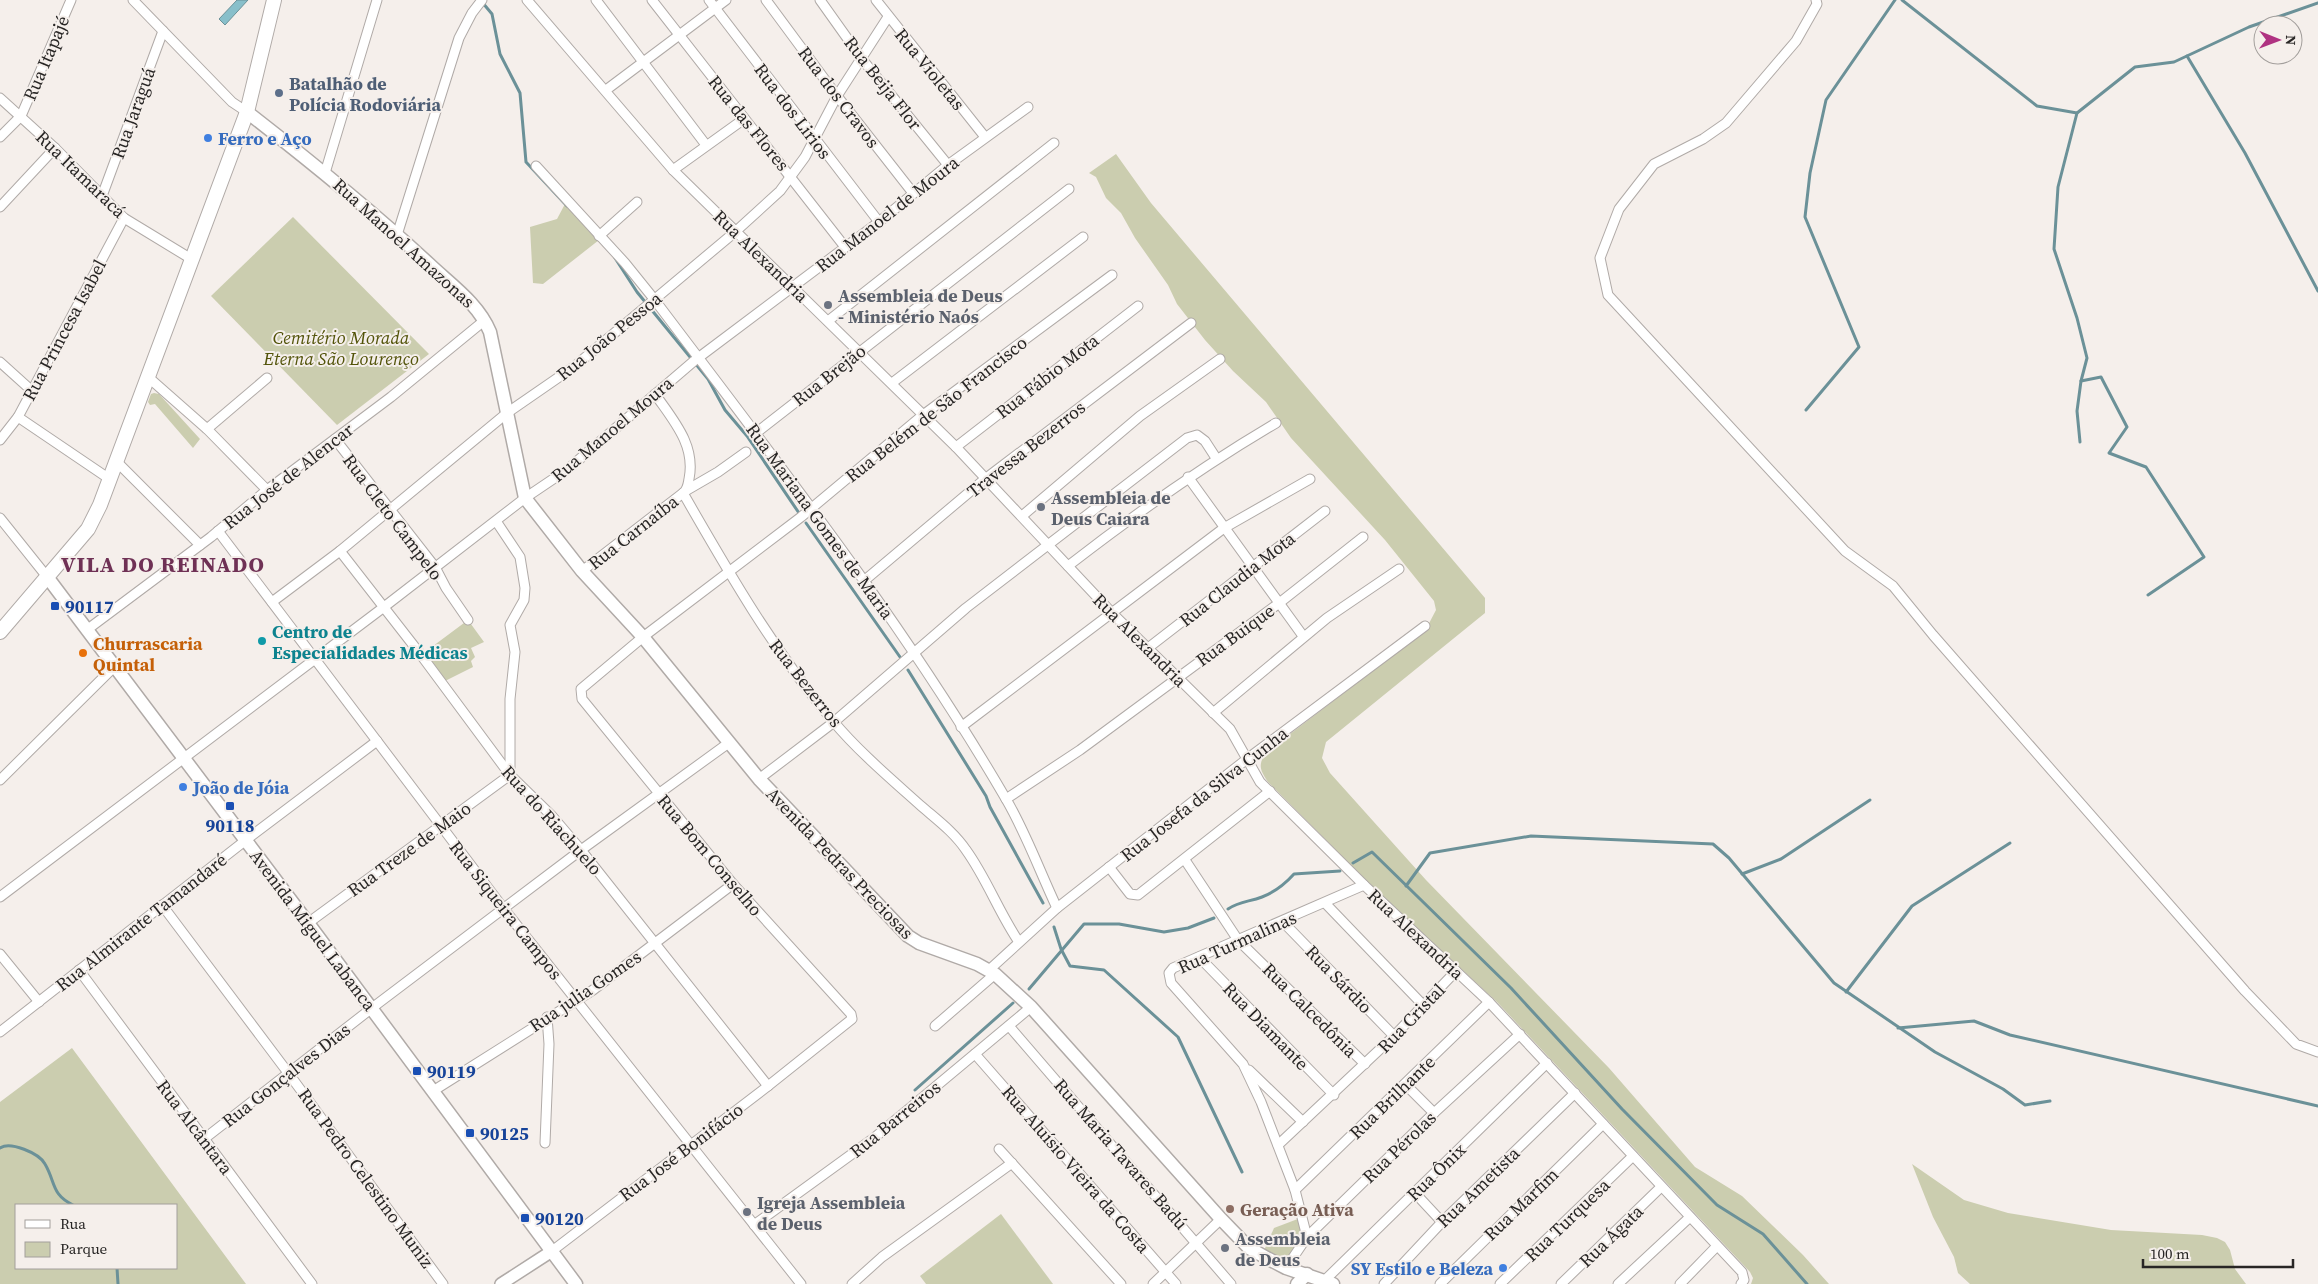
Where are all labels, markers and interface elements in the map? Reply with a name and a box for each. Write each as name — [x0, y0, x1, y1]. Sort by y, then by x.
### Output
street label: Rua Itapajé — [17, 12, 75, 104]
north arrow — [2253, 15, 2303, 65]
street label: Rua Violetas — [889, 23, 971, 115]
street label: Rua Beija Flor — [838, 31, 928, 135]
text: N — [2281, 35, 2301, 46]
street label: Rua dos Cravos — [792, 41, 886, 153]
street label: Rua dos Lirios — [749, 58, 837, 164]
street label: Rua Jaraguá — [105, 63, 161, 162]
street label: Rua das Flores — [703, 70, 796, 176]
place label: Batalhão de Polícia Rodoviária — [289, 71, 441, 117]
marker: Batalhão de Polícia Rodoviária — [273, 87, 285, 99]
street label: Rua Itamaracá — [30, 125, 132, 224]
place label: Ferro e Aço — [218, 126, 312, 151]
marker: Ferro e Aço — [202, 132, 214, 144]
street label: Rua Manoel de Moura — [810, 149, 965, 278]
street label: Rua Manoel Amazonas — [328, 172, 480, 314]
street label: Rua Alexandria — [708, 204, 815, 308]
street label: Rua Princesa Isabel — [16, 255, 112, 405]
place label: Assembleia de Deus - Ministério Naós — [838, 283, 1003, 329]
street label: Rua João Pessoa — [551, 285, 668, 386]
marker: Assembleia de Deus - Ministério Naós — [822, 299, 834, 311]
park label: Cemitério Morada Eterna São Lourenço — [262, 325, 419, 371]
street label: Rua Fábio Mota — [990, 327, 1104, 424]
street label: Rua Belém de São Francisco — [840, 330, 1032, 488]
street label: Rua Brejão — [787, 338, 871, 412]
street label: Rua Manoel Moura — [546, 370, 679, 488]
street label: Travessa Bezerros — [962, 395, 1091, 503]
street label: Rua José de Alencar — [218, 417, 359, 535]
street label: Rua Mariana Gomes de Maria — [740, 418, 900, 625]
street label: Rua Cleto Campelo — [337, 449, 449, 585]
place label: Assembleia de Deus Caiara — [1051, 485, 1171, 531]
street label: Rua Carnaíba — [583, 488, 684, 575]
marker: Assembleia de Deus Caiara — [1035, 501, 1047, 513]
street label: Rua Claudia Mota — [1174, 525, 1301, 632]
district label: VILA DO REINADO — [61, 549, 265, 579]
street label: Rua Alexandria — [1088, 588, 1193, 693]
place label: 90117 — [65, 594, 114, 619]
street label: Rua Buique — [1191, 598, 1279, 672]
marker: 90117 — [49, 600, 61, 612]
place label: Centro de Especialidades Médicas — [272, 619, 468, 665]
place label: Churrascaria Quintal — [93, 631, 203, 677]
street label: Rua Bezerros — [764, 634, 849, 733]
marker: Centro de Especialidades Médicas — [256, 635, 268, 647]
marker: Churrascaria Quintal — [77, 647, 89, 659]
street label: Rua Josefa da Silva Cunha — [1115, 720, 1294, 867]
street label: Rua do Riachuelo — [496, 760, 608, 880]
place label: João de Jóia — [192, 775, 290, 800]
marker: João de Jóia — [177, 781, 189, 793]
street label: Avenida Pedras Preciosas — [761, 781, 919, 945]
street label: Rua Bom Conselho — [652, 789, 769, 921]
street label: Rua Treze de Maio — [342, 795, 476, 902]
marker: 90118 — [224, 800, 236, 812]
place label: 90118 — [206, 813, 254, 838]
street label: Rua Siqueira Campos — [444, 835, 568, 985]
street label: Avenida Miguel Labanca — [244, 844, 383, 1017]
street label: Rua Almirante Tamandaré — [50, 847, 232, 997]
street label: Rua Alexandria — [1362, 883, 1470, 986]
street label: Rua Turmalinas — [1174, 905, 1301, 979]
street label: Rua Sárdio — [1300, 939, 1378, 1019]
street label: Rua julia Gomes — [524, 944, 646, 1038]
street label: Rua Calcedônia — [1257, 957, 1364, 1064]
street label: Rua Diamante — [1218, 976, 1314, 1076]
street label: Rua Cristal — [1371, 978, 1451, 1058]
street label: Rua Gonçalves Dias — [217, 1017, 356, 1133]
street label: Rua Brilhante — [1343, 1050, 1441, 1144]
place label: 90119 — [427, 1059, 476, 1084]
marker: 90119 — [411, 1065, 423, 1077]
street label: Rua Maria Tavares Badú — [1048, 1073, 1194, 1235]
street label: Rua Alcântara — [151, 1074, 239, 1180]
street label: Rua Barreiros — [844, 1074, 946, 1163]
street label: Rua Aluísio Vieira da Costa — [996, 1080, 1156, 1259]
street label: Rua Pedro Celestino Muniz — [292, 1083, 440, 1273]
street label: Rua José Bonifácio — [614, 1097, 748, 1207]
street label: Rua Pérolas — [1356, 1105, 1442, 1189]
place label: 90125 — [480, 1121, 529, 1146]
marker: 90125 — [464, 1127, 476, 1139]
street label: Rua Ônix — [1401, 1137, 1472, 1207]
street label: Rua Ametista — [1431, 1140, 1526, 1233]
street label: Rua Marfim — [1478, 1162, 1564, 1246]
street label: Rua Turquesa — [1519, 1172, 1616, 1267]
place label: Igreja Assembleia de Deus — [757, 1190, 906, 1236]
place label: Geração Ativa — [1240, 1197, 1354, 1222]
street label: Rua Ágata — [1573, 1198, 1649, 1273]
marker: Geração Ativa — [1224, 1203, 1236, 1215]
legend — [15, 1204, 178, 1269]
place label: 90120 — [535, 1206, 584, 1231]
marker: Igreja Assembleia de Deus — [741, 1206, 753, 1218]
marker: 90120 — [519, 1212, 531, 1224]
text: Rua — [60, 1213, 86, 1234]
place label: Assembleia de Deus — [1235, 1226, 1331, 1272]
scale bar — [2143, 1236, 2293, 1268]
text: Parque — [60, 1238, 108, 1259]
marker: Assembleia de Deus — [1219, 1242, 1231, 1254]
text: 100 m — [2150, 1243, 2190, 1264]
place label: SY Estilo e Beleza — [1351, 1256, 1493, 1281]
marker: SY Estilo e Beleza — [1497, 1262, 1509, 1274]

